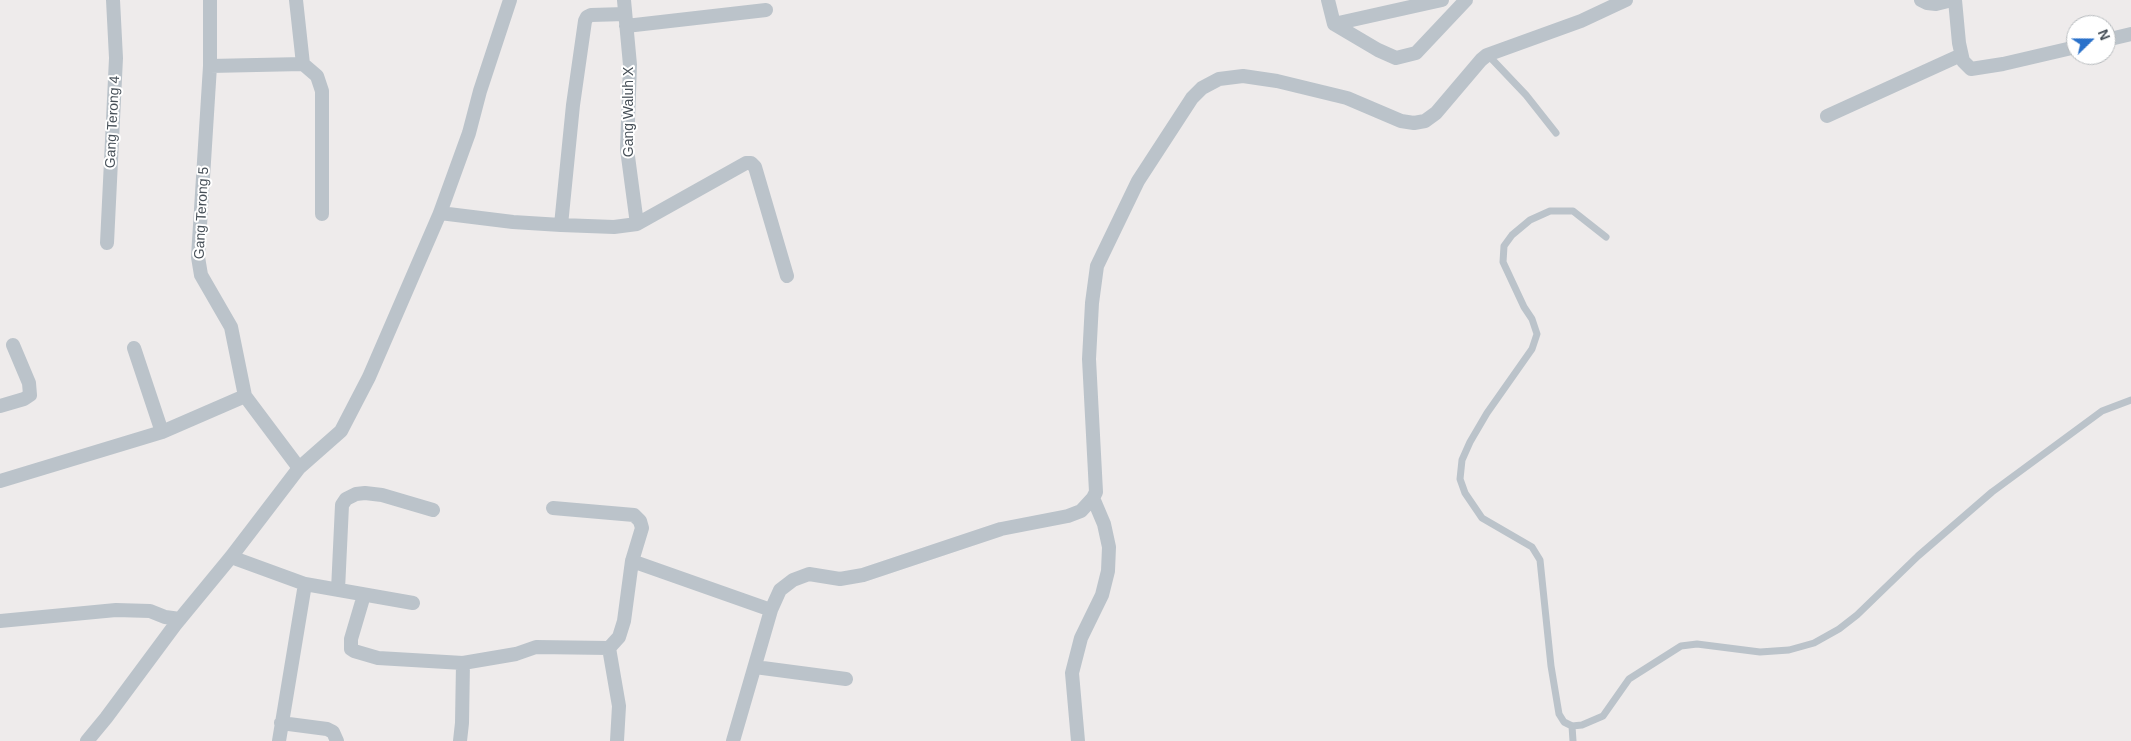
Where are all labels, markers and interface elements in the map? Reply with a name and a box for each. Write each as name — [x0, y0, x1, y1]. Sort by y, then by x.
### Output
north arrow — [2066, 15, 2116, 65]
text: N — [2095, 27, 2113, 42]
street label: Gang Waluh X — [621, 67, 637, 157]
street label: Gang Terong 4 — [102, 75, 124, 169]
street label: Gang Terong 5 — [191, 166, 213, 260]

